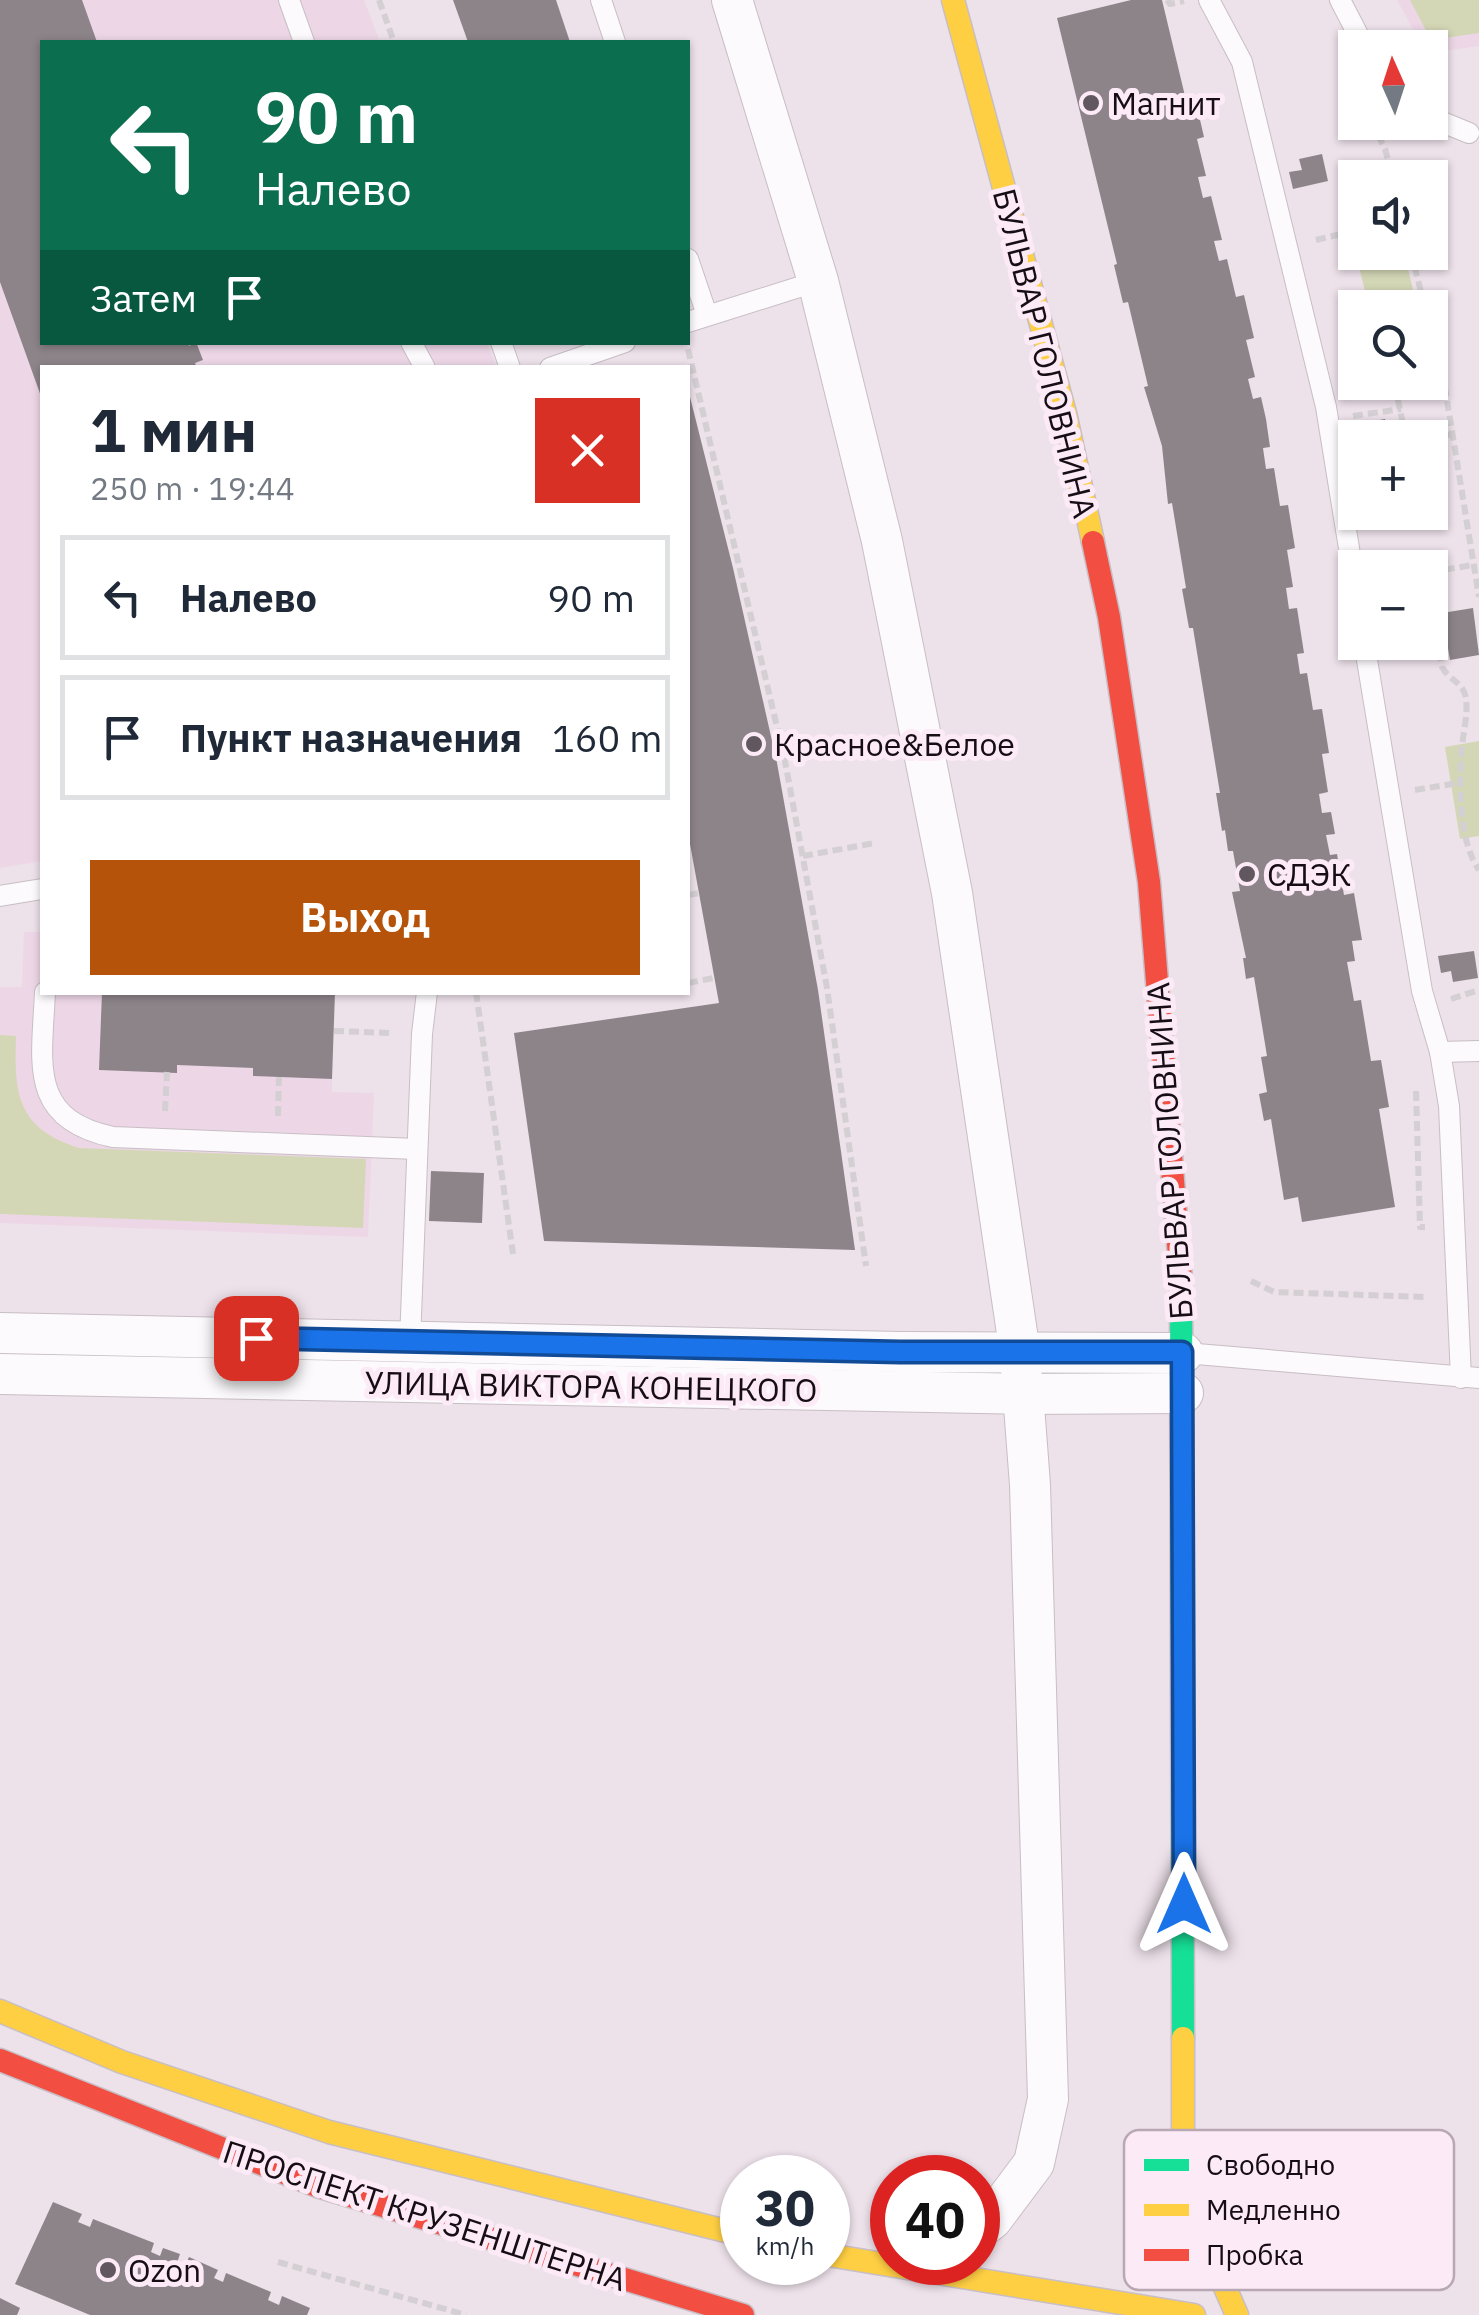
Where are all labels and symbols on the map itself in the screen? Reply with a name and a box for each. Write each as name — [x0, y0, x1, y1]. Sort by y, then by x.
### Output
north arrow — [1338, 30, 1448, 140]
place label: Магнит — [1111, 82, 1221, 124]
marker: Магнит — [1080, 92, 1102, 114]
street label: БУЛЬВАР ГОЛОВНИНА — [984, 184, 1106, 522]
place label: Красное&Белое — [774, 723, 1015, 765]
marker: Красное&Белое — [743, 733, 765, 755]
place label: СДЭК — [1267, 853, 1351, 895]
marker: СДЭК — [1236, 863, 1258, 885]
street label: БУЛЬВАР ГОЛОВНИНА — [1136, 981, 1202, 1321]
pin — [214, 1296, 299, 1381]
street label: УЛИЦА ВИКТОРА КОНЕЦКОГО — [364, 1361, 818, 1411]
position arrow — [1132, 1852, 1236, 1956]
street label: ПРОСПЕКТ КРУЗЕНШТЕРНА — [218, 2130, 632, 2300]
legend — [1124, 2130, 1454, 2290]
text: Свободно — [1206, 2146, 1335, 2183]
speed limit sign: 40 — [870, 2155, 1000, 2285]
text: Медленно — [1206, 2191, 1341, 2228]
text: Пробка — [1206, 2236, 1303, 2273]
place label: Ozon — [128, 2249, 201, 2291]
marker: Ozon — [97, 2259, 119, 2281]

